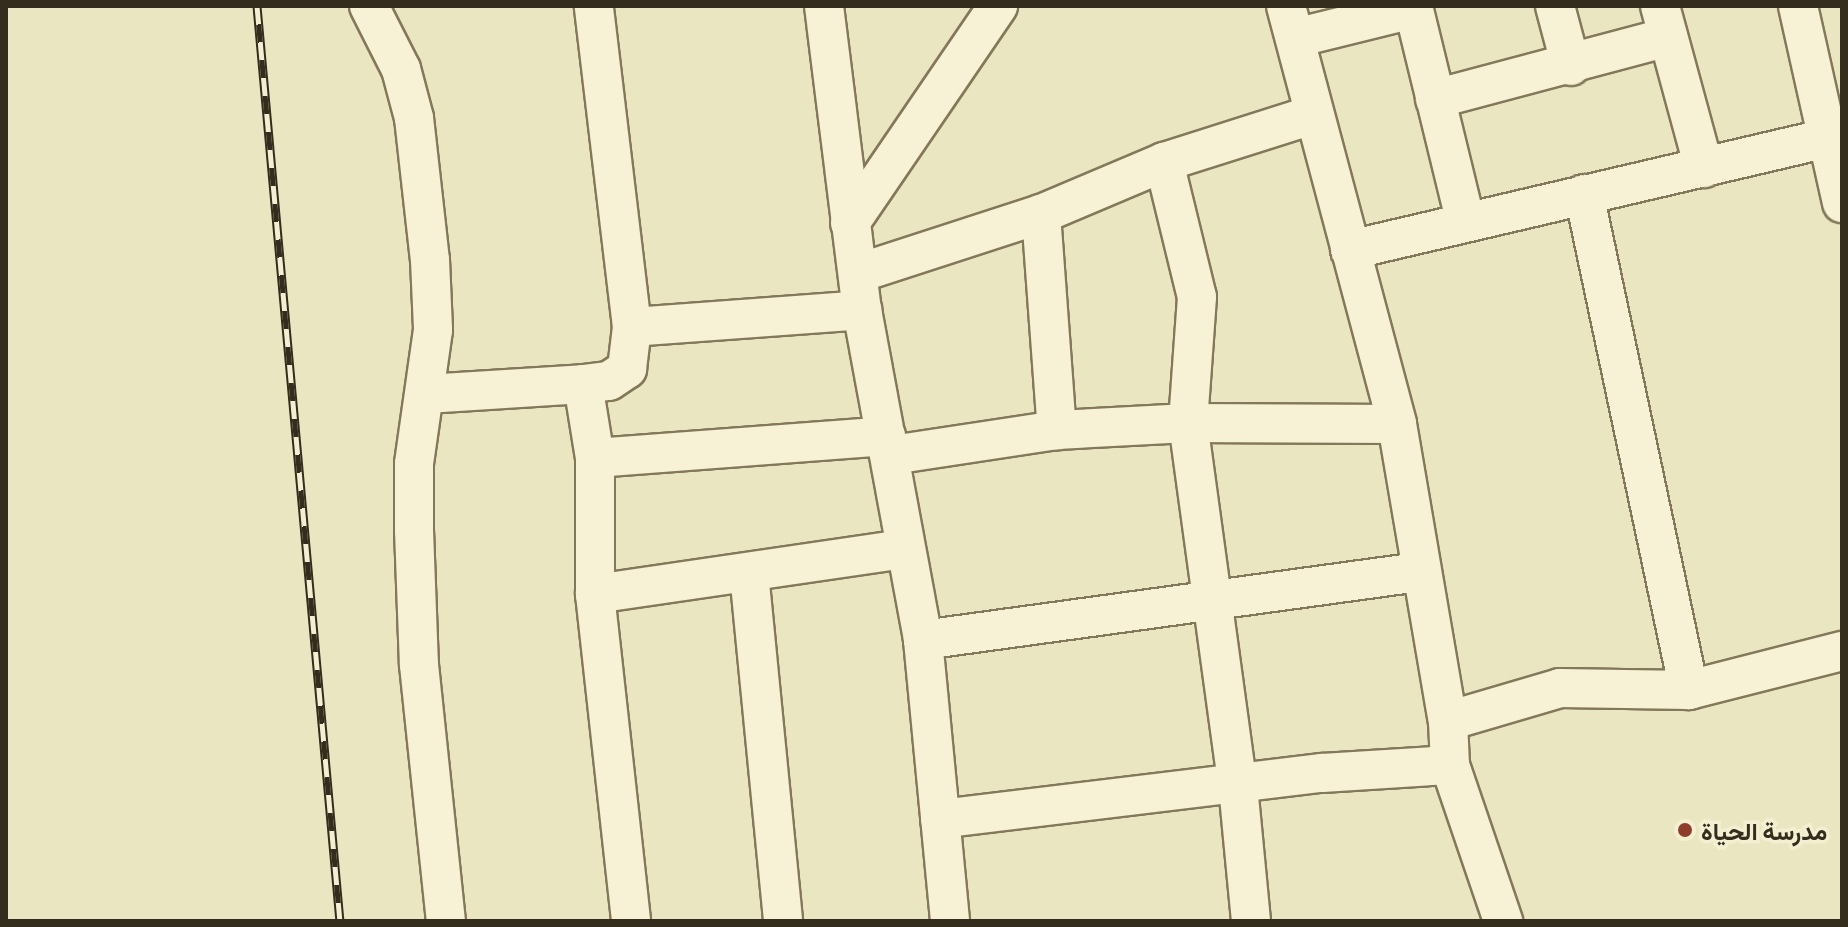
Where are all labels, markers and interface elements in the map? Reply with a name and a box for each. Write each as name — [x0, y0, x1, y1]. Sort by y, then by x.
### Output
place label: مدرسة الحياة — [1701, 816, 1827, 844]
marker: مدرسة الحياة — [1676, 821, 1694, 839]

